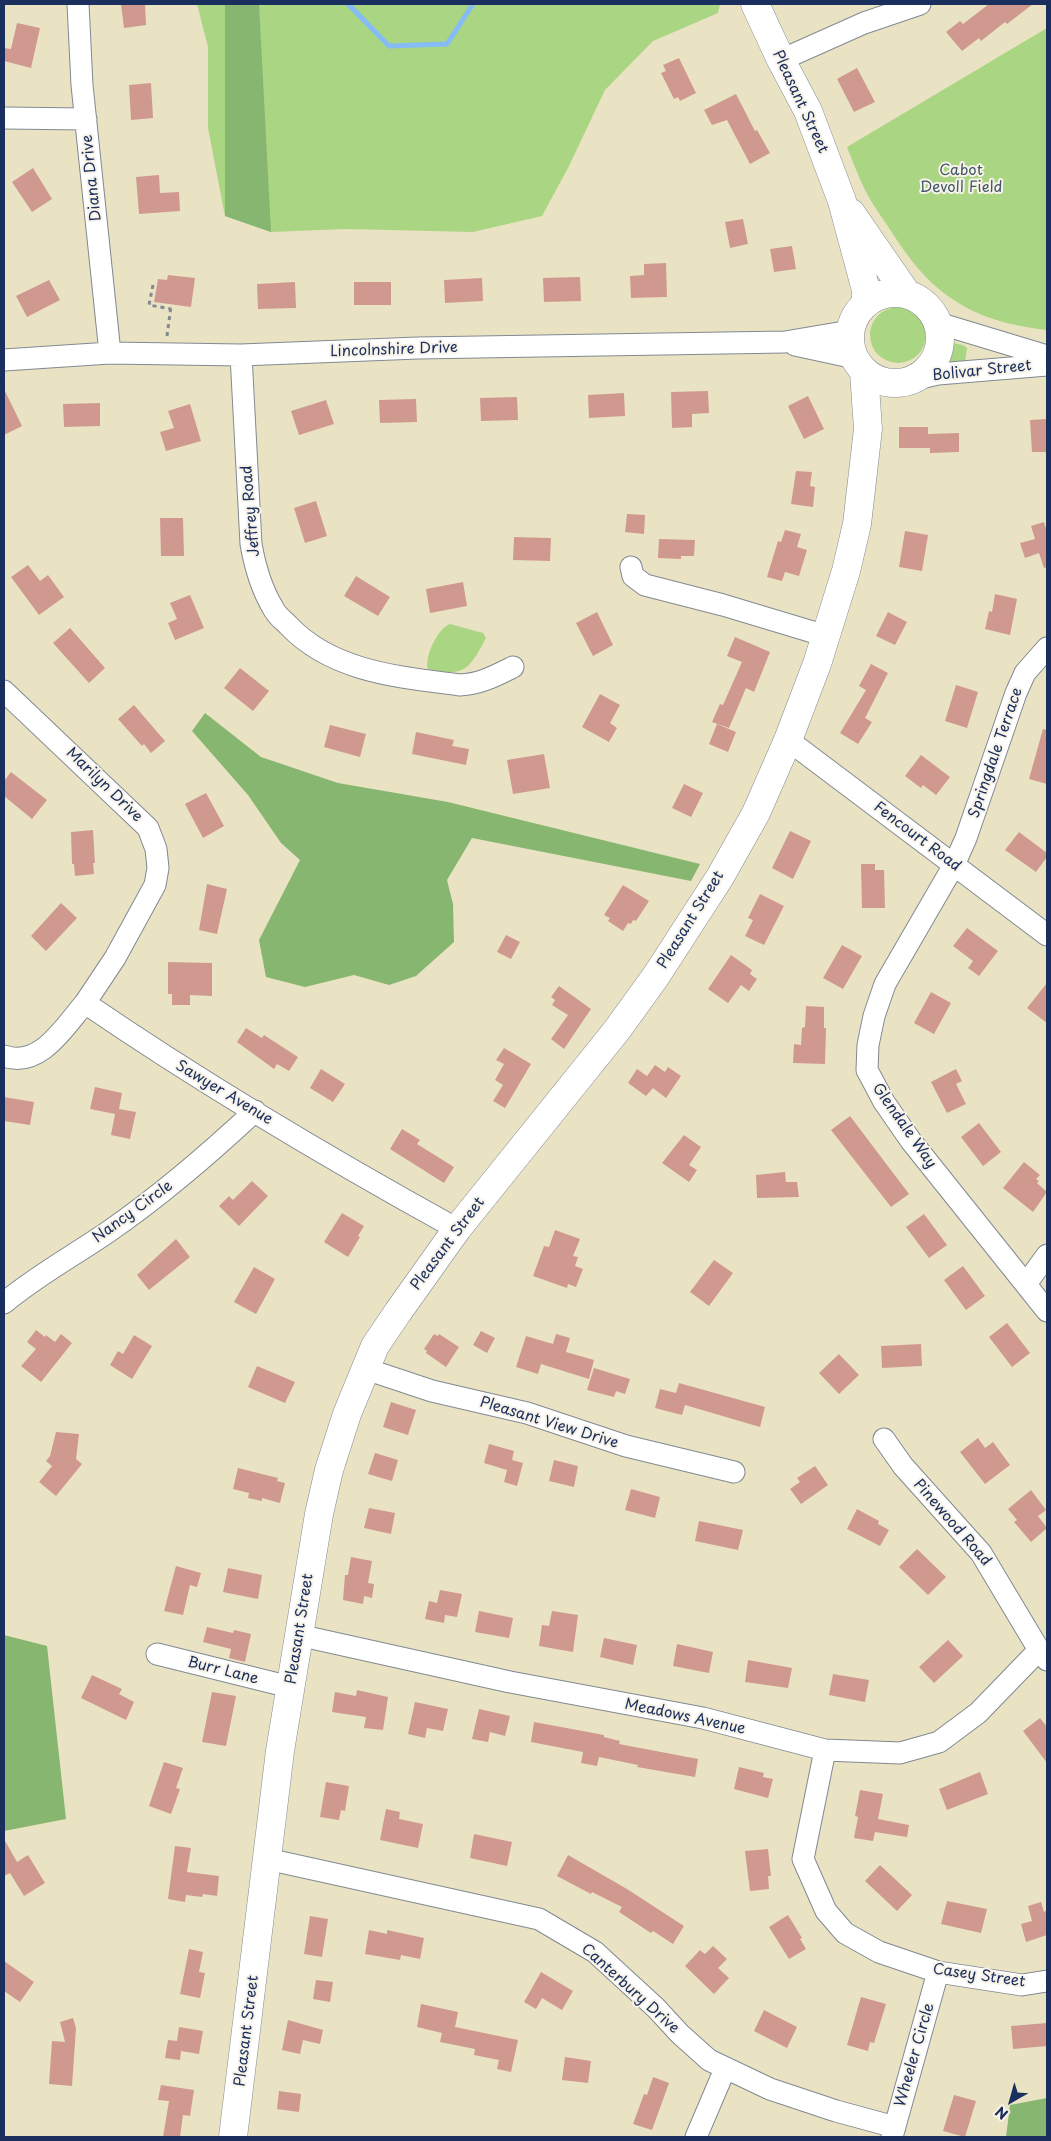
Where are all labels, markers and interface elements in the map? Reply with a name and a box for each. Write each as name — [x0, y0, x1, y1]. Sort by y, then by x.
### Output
street label: Pleasant Street — [768, 48, 832, 156]
street label: Diana Drive — [79, 134, 105, 222]
park label: Cabot Devoll Field — [920, 162, 1002, 197]
street label: Lincolnshire Drive — [330, 339, 458, 361]
street label: Bolivar Street — [932, 357, 1032, 385]
street label: Jeffrey Road — [238, 465, 264, 557]
street label: Springdale Terrace — [965, 686, 1027, 820]
street label: Marilyn Drive — [62, 744, 146, 826]
street label: Fencourt Road — [870, 798, 964, 876]
street label: Pleasant Street — [654, 868, 728, 972]
street label: Sawyer Avenue — [172, 1057, 276, 1129]
street label: Glendale Way — [868, 1080, 940, 1172]
street label: Nancy Circle — [90, 1177, 176, 1247]
street label: Pleasant Street — [407, 1194, 489, 1294]
street label: Pleasant View Drive — [478, 1393, 620, 1453]
street label: Pinewood Road — [909, 1476, 995, 1570]
street label: Pleasant Street — [282, 1572, 318, 1686]
street label: Burr Lane — [186, 1653, 260, 1689]
street label: Meadows Avenue — [623, 1695, 747, 1739]
street label: Canterbury Drive — [577, 1940, 683, 2038]
street label: Casey Street — [932, 1961, 1026, 1991]
street label: Pleasant Street — [231, 1974, 263, 2088]
street label: Wheeler Circle — [892, 2001, 938, 2109]
north arrow — [986, 2076, 1036, 2126]
text: N — [991, 2102, 1012, 2125]

